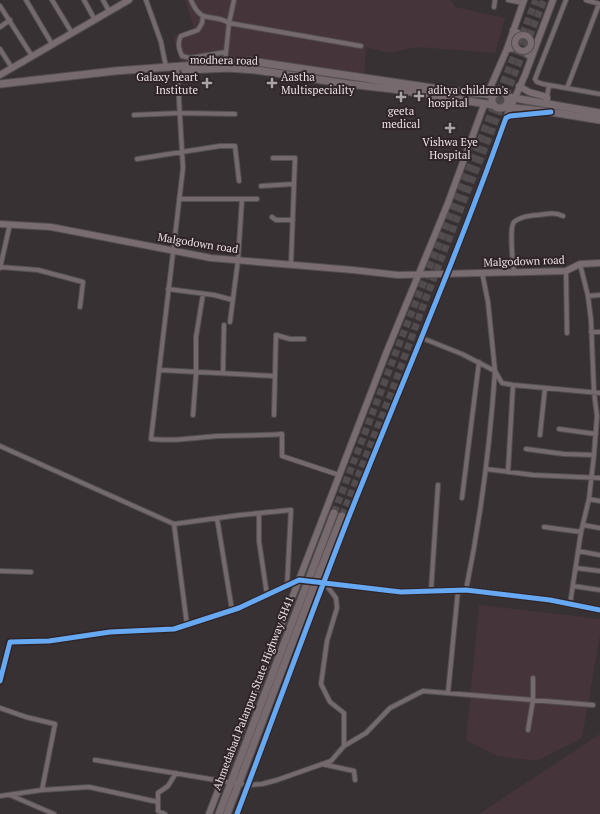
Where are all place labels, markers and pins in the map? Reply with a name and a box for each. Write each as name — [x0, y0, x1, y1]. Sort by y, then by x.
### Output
place label: Galaxy heart Institute — [136, 70, 198, 97]
place label: Aastha Multispeciality — [281, 70, 355, 97]
marker: Galaxy heart Institute — [201, 77, 213, 89]
marker: Aastha Multispeciality — [266, 77, 278, 89]
place label: aditya children's hospital — [428, 83, 509, 110]
marker: aditya children's hospital — [413, 90, 425, 102]
marker: geeta medical — [395, 91, 407, 103]
place label: geeta medical — [382, 104, 420, 131]
marker: Vishwa Eye Hospital — [444, 122, 456, 134]
place label: Vishwa Eye Hospital — [422, 135, 478, 162]

